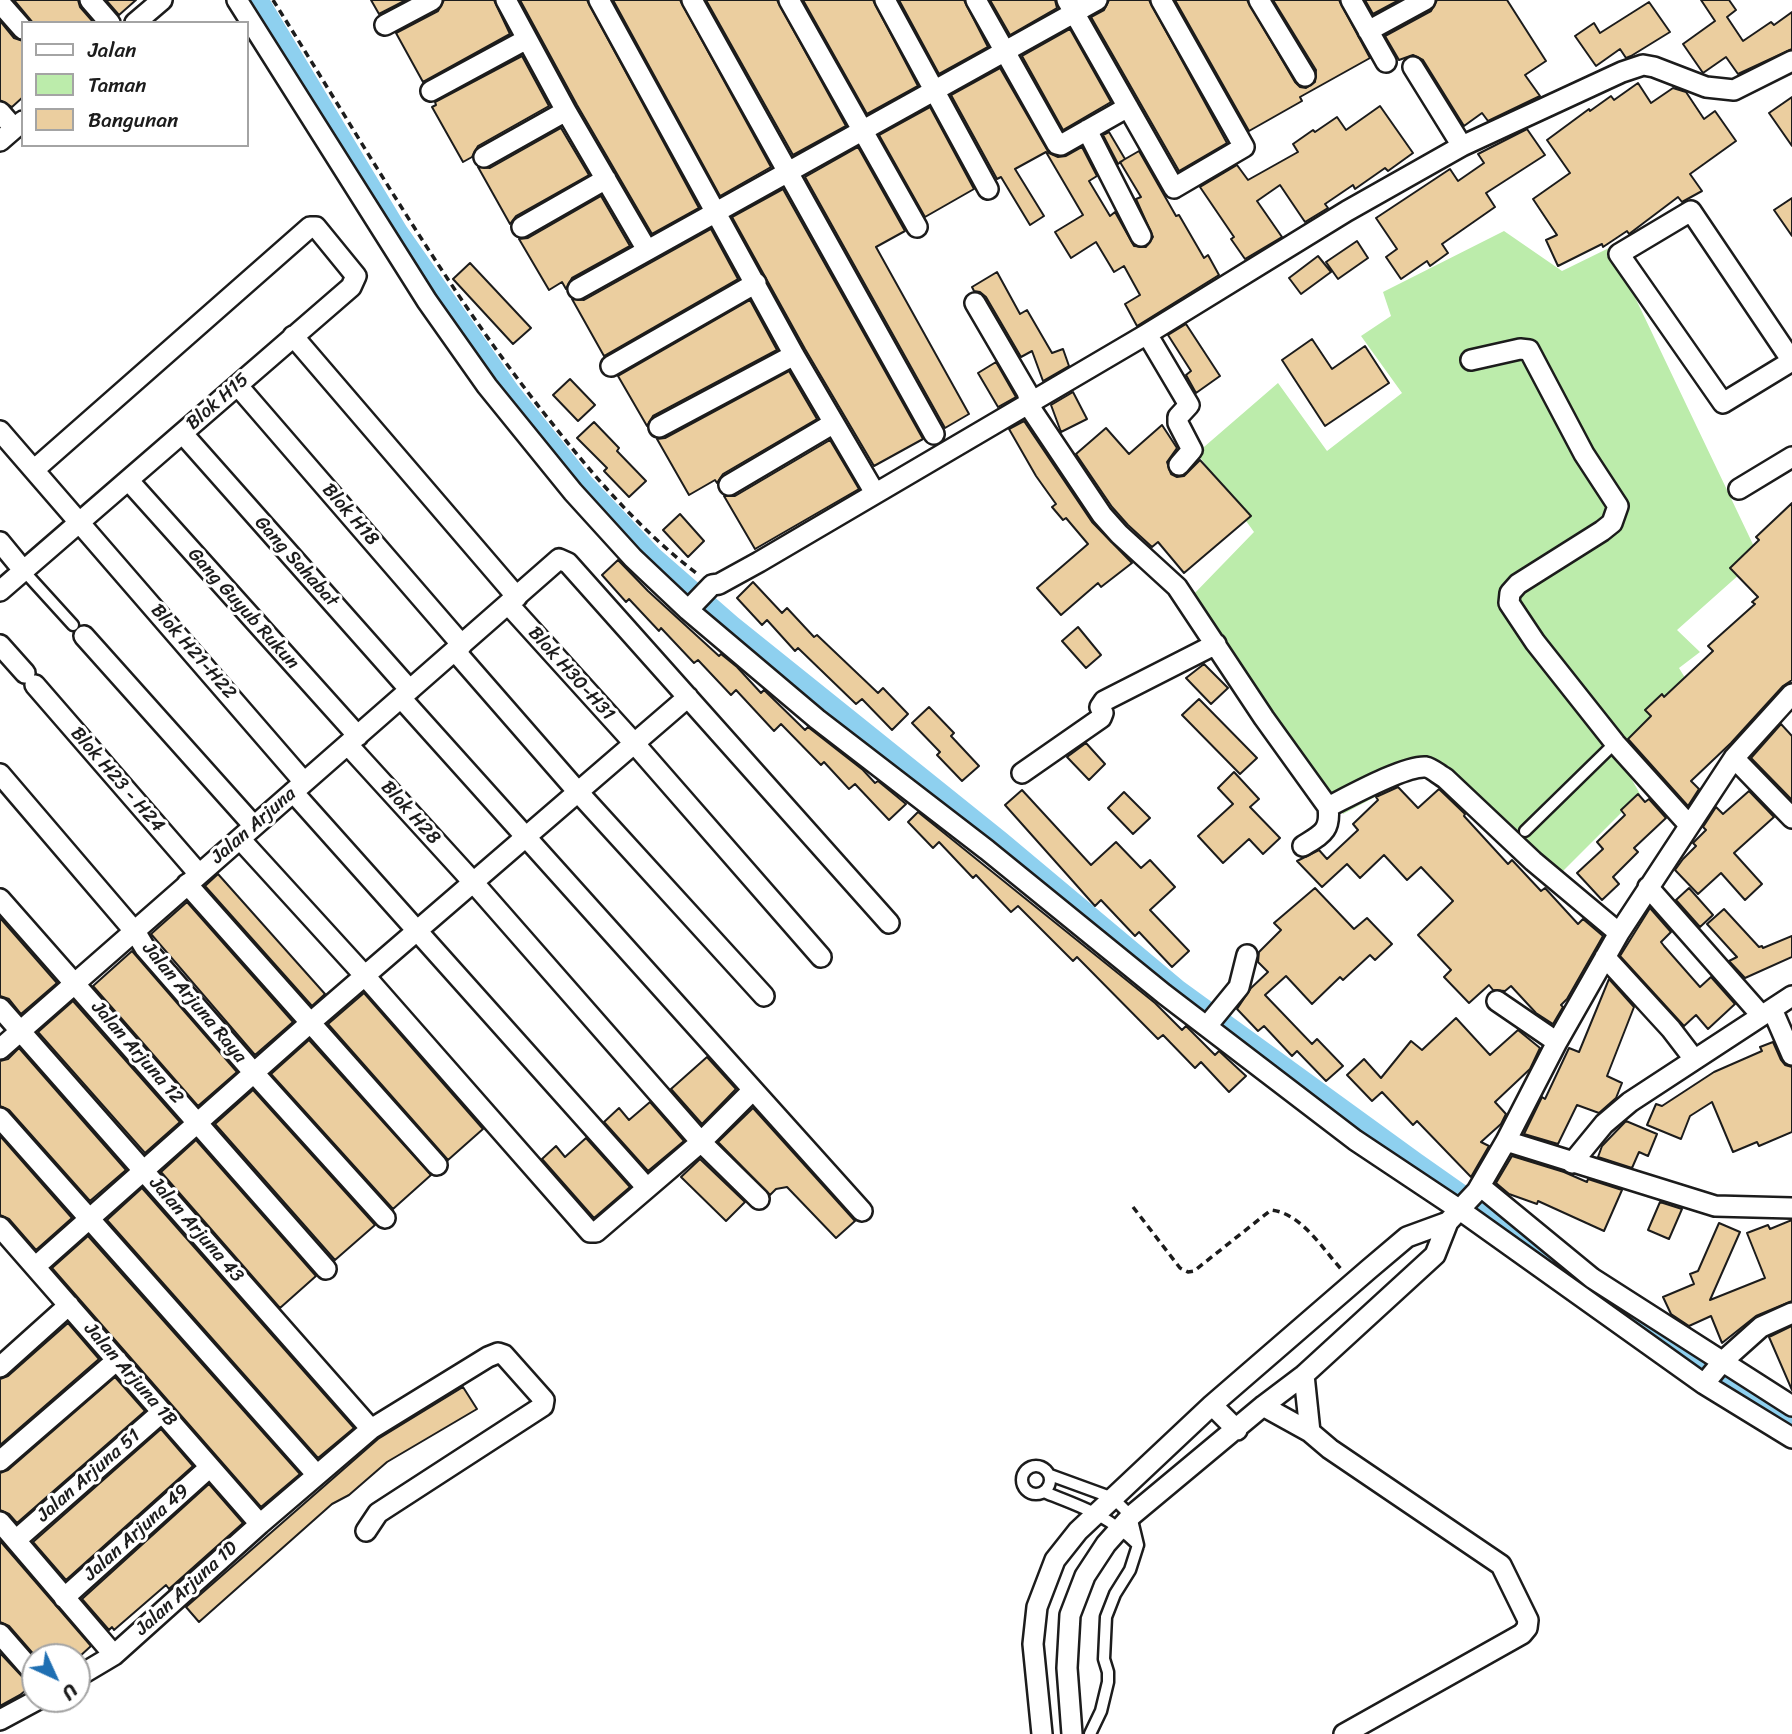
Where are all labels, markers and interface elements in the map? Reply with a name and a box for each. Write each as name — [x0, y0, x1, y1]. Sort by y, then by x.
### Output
legend — [21, 21, 248, 147]
text: Jalan — [88, 31, 136, 69]
text: Taman — [88, 66, 146, 104]
text: Bangunan — [88, 101, 178, 139]
street label: Blok H15 — [182, 369, 254, 435]
street label: Blok H18 — [317, 479, 383, 551]
street label: Gang Sahabat — [249, 512, 343, 612]
street label: Gang Guyub Rukun — [182, 544, 304, 674]
street label: Blok H21-H22 — [145, 600, 241, 704]
street label: Blok H30-H31 — [523, 622, 619, 726]
street label: Blok H23 - H24 — [65, 723, 169, 837]
street label: Blok H28 — [375, 776, 445, 850]
street label: Jalan Arjuna — [207, 783, 301, 869]
street label: Jalan Arjuna Raya — [137, 938, 251, 1068]
street label: Jalan Arjuna 12 — [86, 997, 188, 1109]
street label: Jalan Arjuna 43 — [144, 1173, 248, 1287]
street label: Jalan Arjuna 1B — [79, 1318, 181, 1432]
street label: Jalan Arjuna 51 — [33, 1425, 145, 1527]
street label: Jalan Arjuna 49 — [80, 1480, 194, 1586]
street label: Jalan Arjuna 1D — [131, 1537, 243, 1641]
north arrow — [21, 1643, 91, 1713]
text: U — [54, 1676, 86, 1708]

